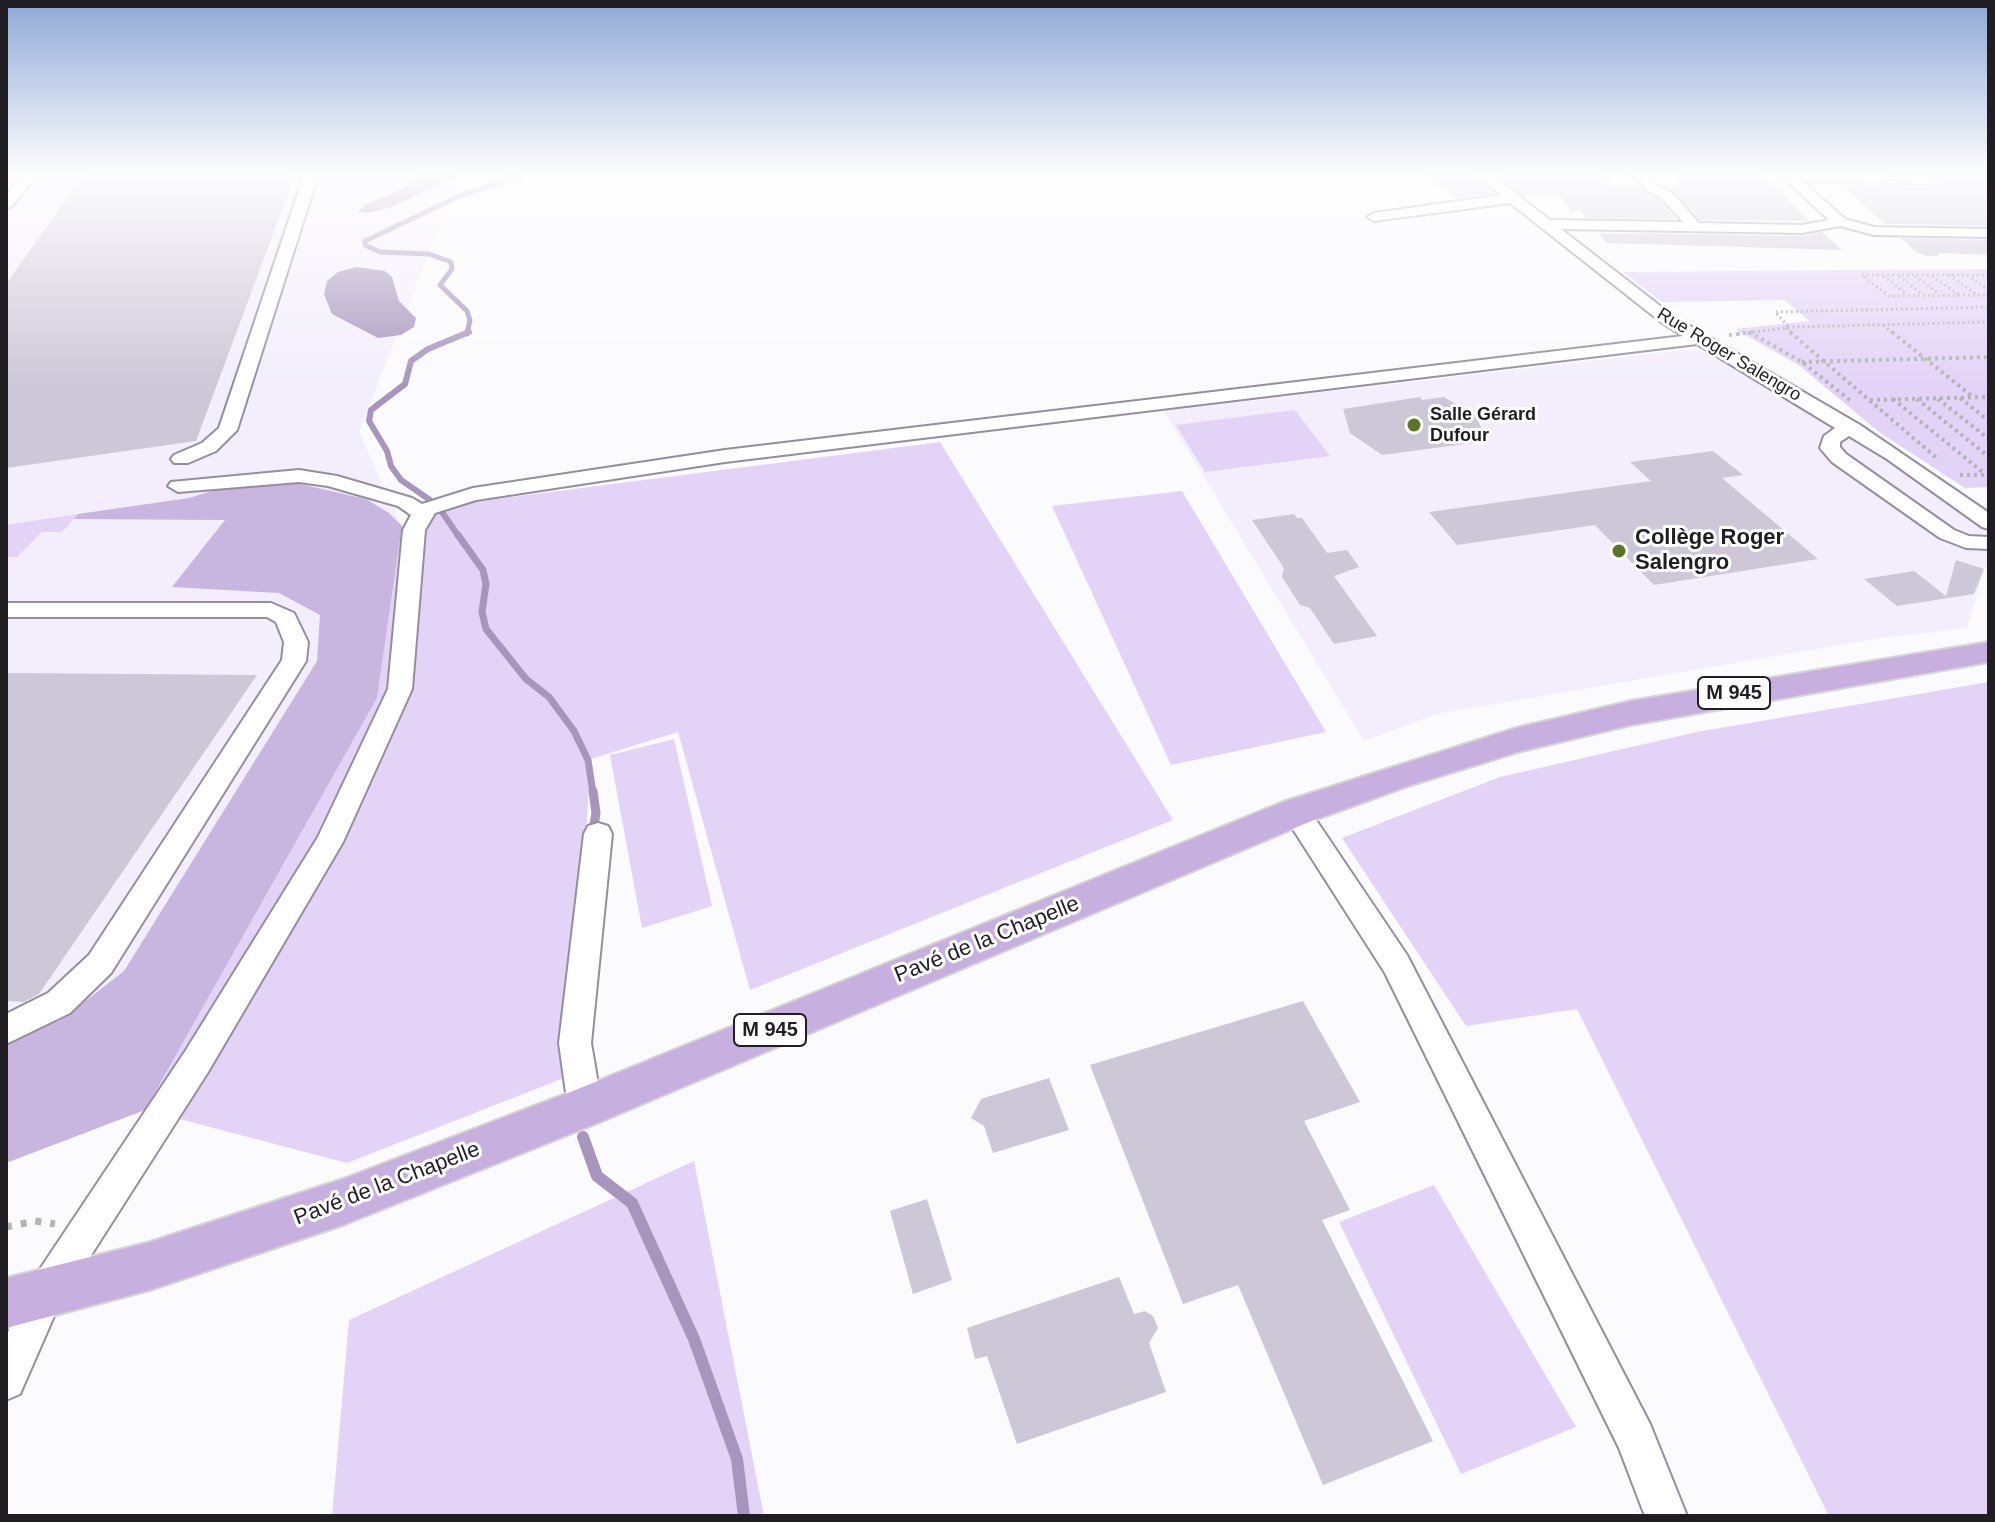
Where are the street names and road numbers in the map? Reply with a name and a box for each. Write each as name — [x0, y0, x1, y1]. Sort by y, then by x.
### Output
street label: Rue Roger Salengro — [1653, 303, 1805, 407]
road number: M 945 — [1698, 677, 1770, 709]
street label: Pavé de la Chapelle — [891, 891, 1083, 989]
road number: M 945 — [734, 1014, 806, 1046]
street label: Pavé de la Chapelle — [290, 1136, 484, 1232]

